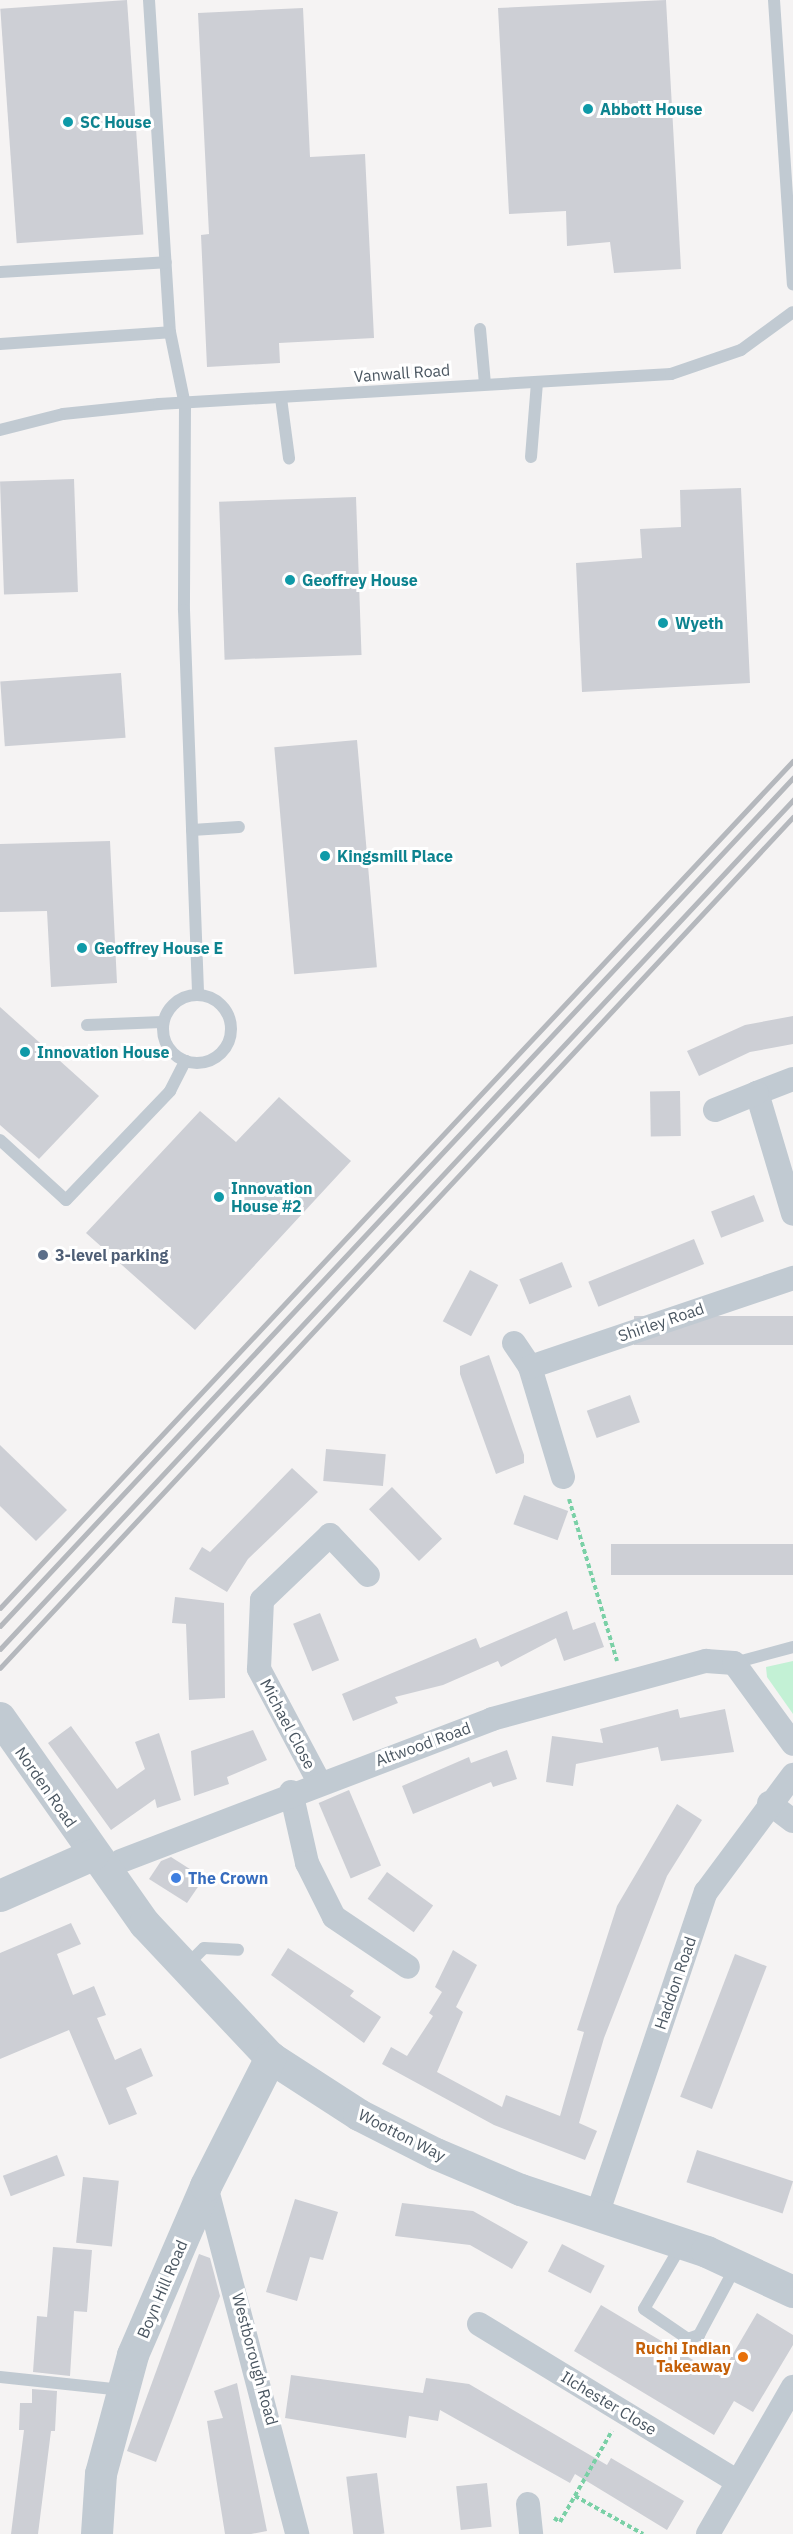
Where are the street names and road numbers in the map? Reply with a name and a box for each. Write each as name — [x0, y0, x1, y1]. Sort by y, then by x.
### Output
street label: Vanwall Road — [353, 360, 451, 386]
street label: Shirley Road — [615, 1298, 707, 1346]
street label: Michael Close — [256, 1676, 320, 1772]
street label: Altwood Road — [373, 1718, 473, 1770]
street label: Norden Road — [11, 1743, 81, 1831]
street label: Haddon Road — [650, 1934, 700, 2032]
street label: Wootton Way — [355, 2105, 449, 2165]
street label: Boyn Hill Road — [133, 2237, 191, 2341]
street label: Westborough Road — [228, 2291, 282, 2427]
street label: Ilchester Close — [558, 2367, 660, 2439]

